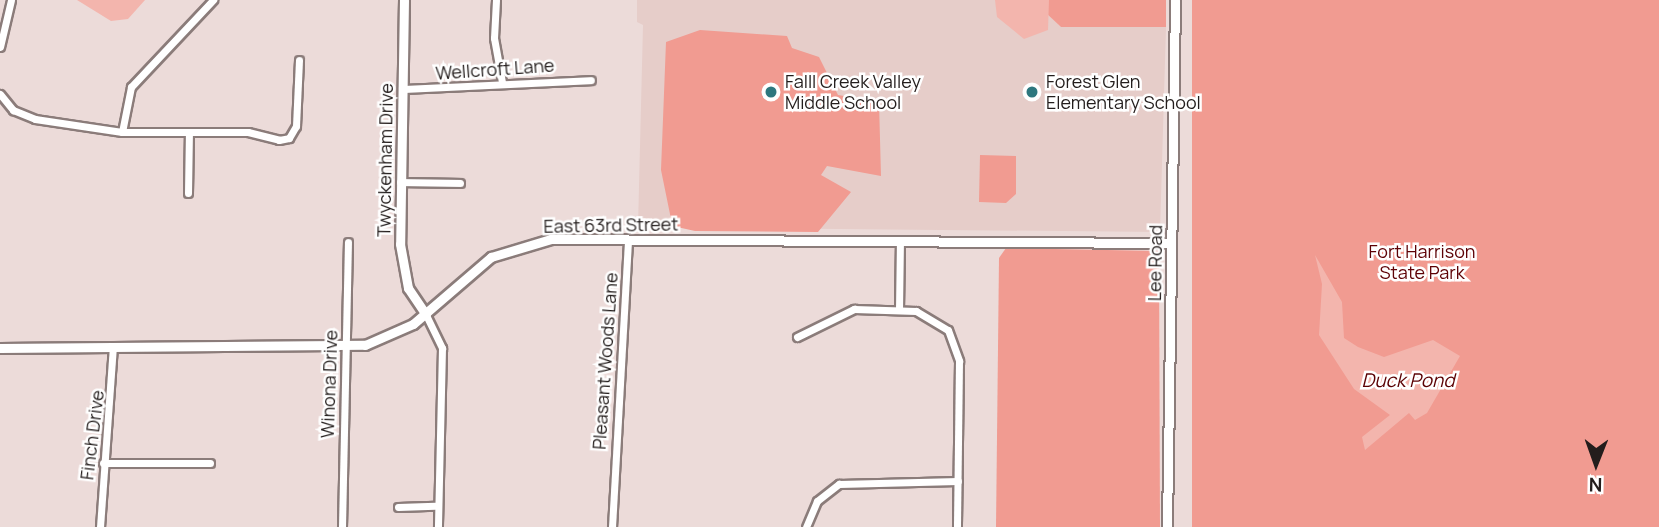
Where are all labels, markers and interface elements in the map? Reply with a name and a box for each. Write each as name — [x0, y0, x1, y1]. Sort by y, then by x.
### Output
street label: Wellcroft Lane — [435, 54, 555, 84]
place label: Falll Creek Valley Middle School — [785, 71, 921, 114]
place label: Forest Glen Elementary School — [1046, 71, 1201, 114]
street label: Twyckenham Drive — [373, 83, 397, 237]
marker: Falll Creek Valley Middle School — [763, 84, 779, 100]
marker: Forest Glen Elementary School — [1024, 84, 1040, 100]
street label: East 63rd Street — [543, 213, 679, 237]
street label: Lee Road — [1144, 225, 1166, 301]
park label: Fort Harrison State Park — [1368, 241, 1476, 284]
street label: Pleasant Woods Lane — [588, 272, 622, 450]
street label: Winona Drive — [316, 329, 342, 439]
water label: Duck Pond — [1362, 370, 1454, 392]
street label: Finch Drive — [76, 389, 108, 481]
north arrow — [1561, 429, 1631, 499]
text: N — [1589, 472, 1603, 498]

